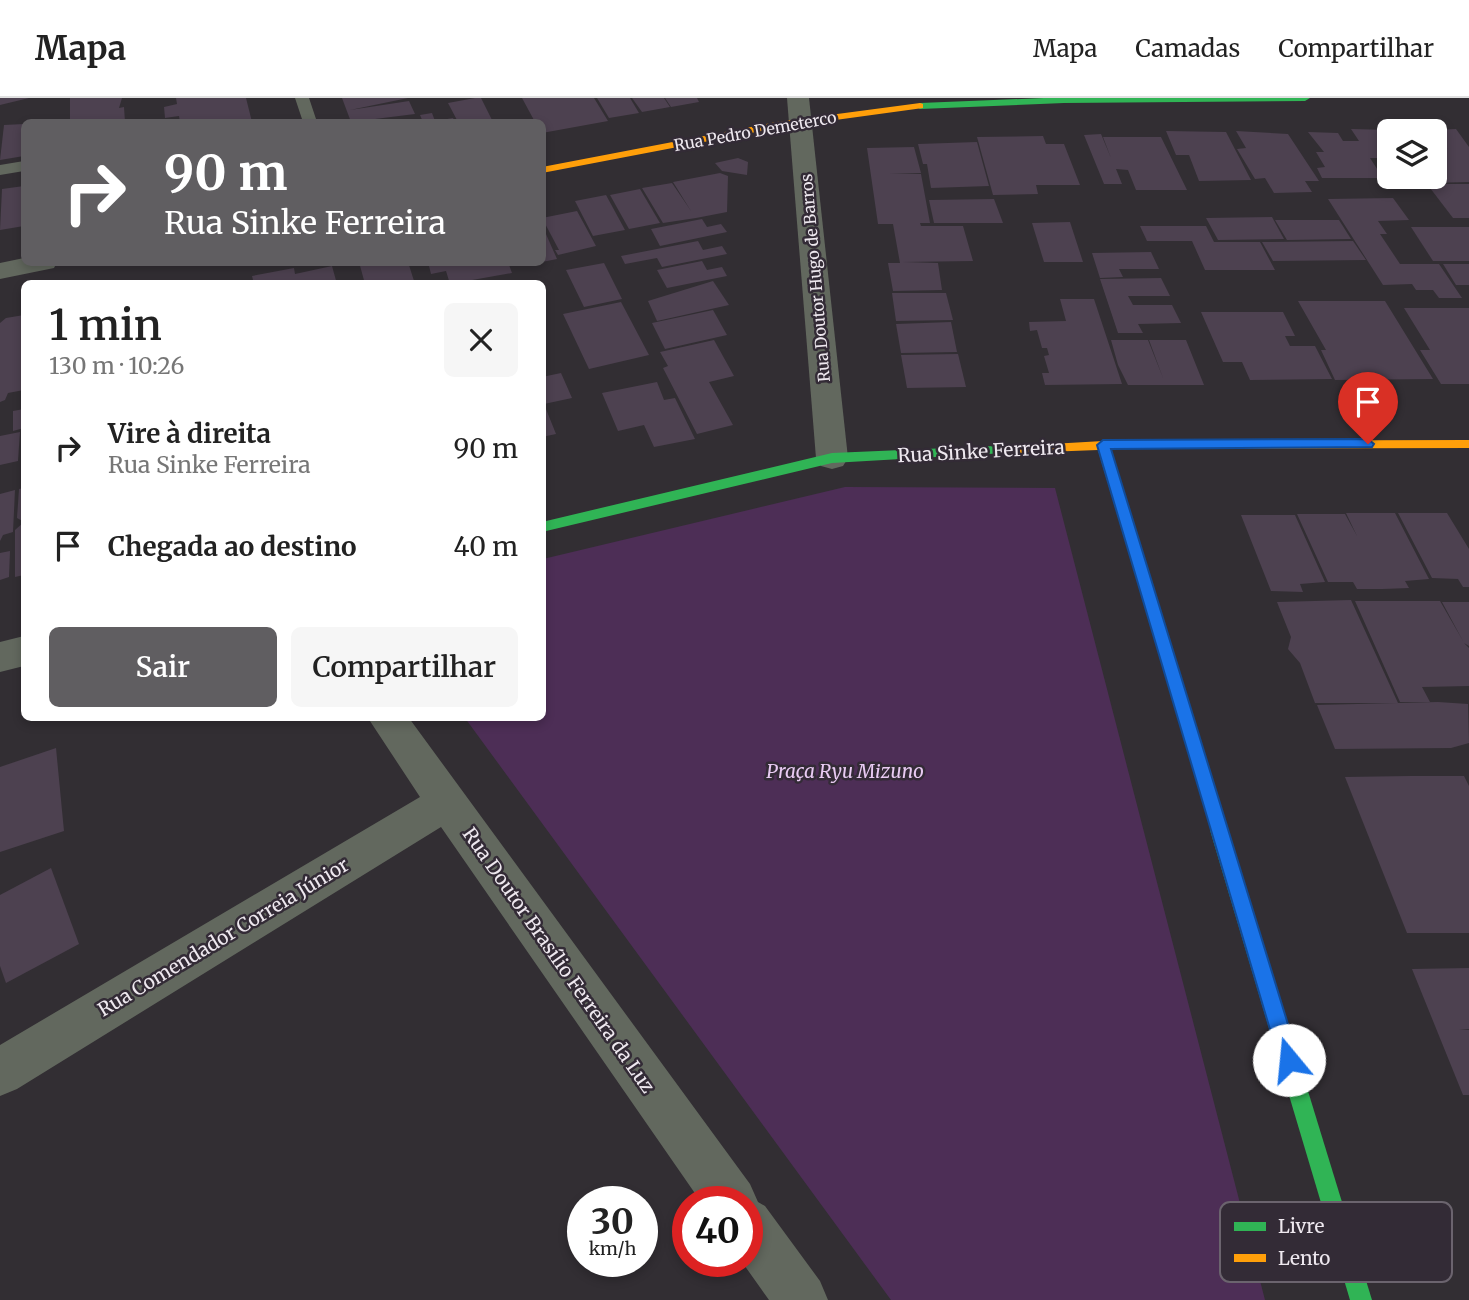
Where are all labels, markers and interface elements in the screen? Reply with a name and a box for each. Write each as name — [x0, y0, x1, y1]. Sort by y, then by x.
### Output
text: Mapa — [35, 28, 126, 69]
text: Mapa — [1033, 33, 1097, 64]
text: Camadas — [1135, 33, 1240, 64]
text: Compartilhar — [1278, 33, 1434, 64]
street label: Rua Pedro Demeterco — [672, 107, 838, 155]
map controls — [1377, 119, 1447, 189]
button: layers — [1377, 119, 1447, 189]
text: 90 m — [164, 142, 288, 203]
icon: right — [49, 147, 140, 238]
street label: Rua Doutor Hugo de Barros — [796, 173, 834, 383]
text: Rua Sinke Ferreira — [164, 203, 446, 243]
text: 1 min — [49, 299, 162, 351]
button: close — [444, 303, 518, 377]
text: 130 m · 10:26 — [49, 351, 184, 380]
pin — [1338, 372, 1398, 444]
icon: arrive — [1349, 383, 1387, 421]
text: Vire à direita — [108, 417, 271, 450]
icon: right — [49, 429, 87, 467]
text: 90 m — [454, 432, 518, 465]
street label: Rua Sinke Ferreira — [897, 435, 1065, 467]
text: Rua Sinke Ferreira — [108, 450, 311, 479]
icon: arrive — [49, 527, 87, 565]
text: Chegada ao destino — [108, 530, 357, 563]
text: 40 m — [454, 530, 518, 563]
button: Sair — [49, 627, 277, 707]
button: Compartilhar — [291, 627, 518, 707]
park label: Praça Ryu Mizuno — [766, 759, 924, 783]
street label: Rua Doutor Brasílio Ferreira da Luz — [458, 823, 660, 1097]
street label: Rua Comendador Correia Júnior — [93, 852, 353, 1022]
position arrow — [1252, 1023, 1326, 1097]
speed limit sign: 40 — [672, 1186, 763, 1277]
text: 30 — [591, 1200, 634, 1244]
legend — [1220, 1202, 1452, 1282]
text: Livre — [1278, 1214, 1324, 1238]
text: km/h — [589, 1237, 636, 1260]
text: Lento — [1278, 1246, 1330, 1270]

